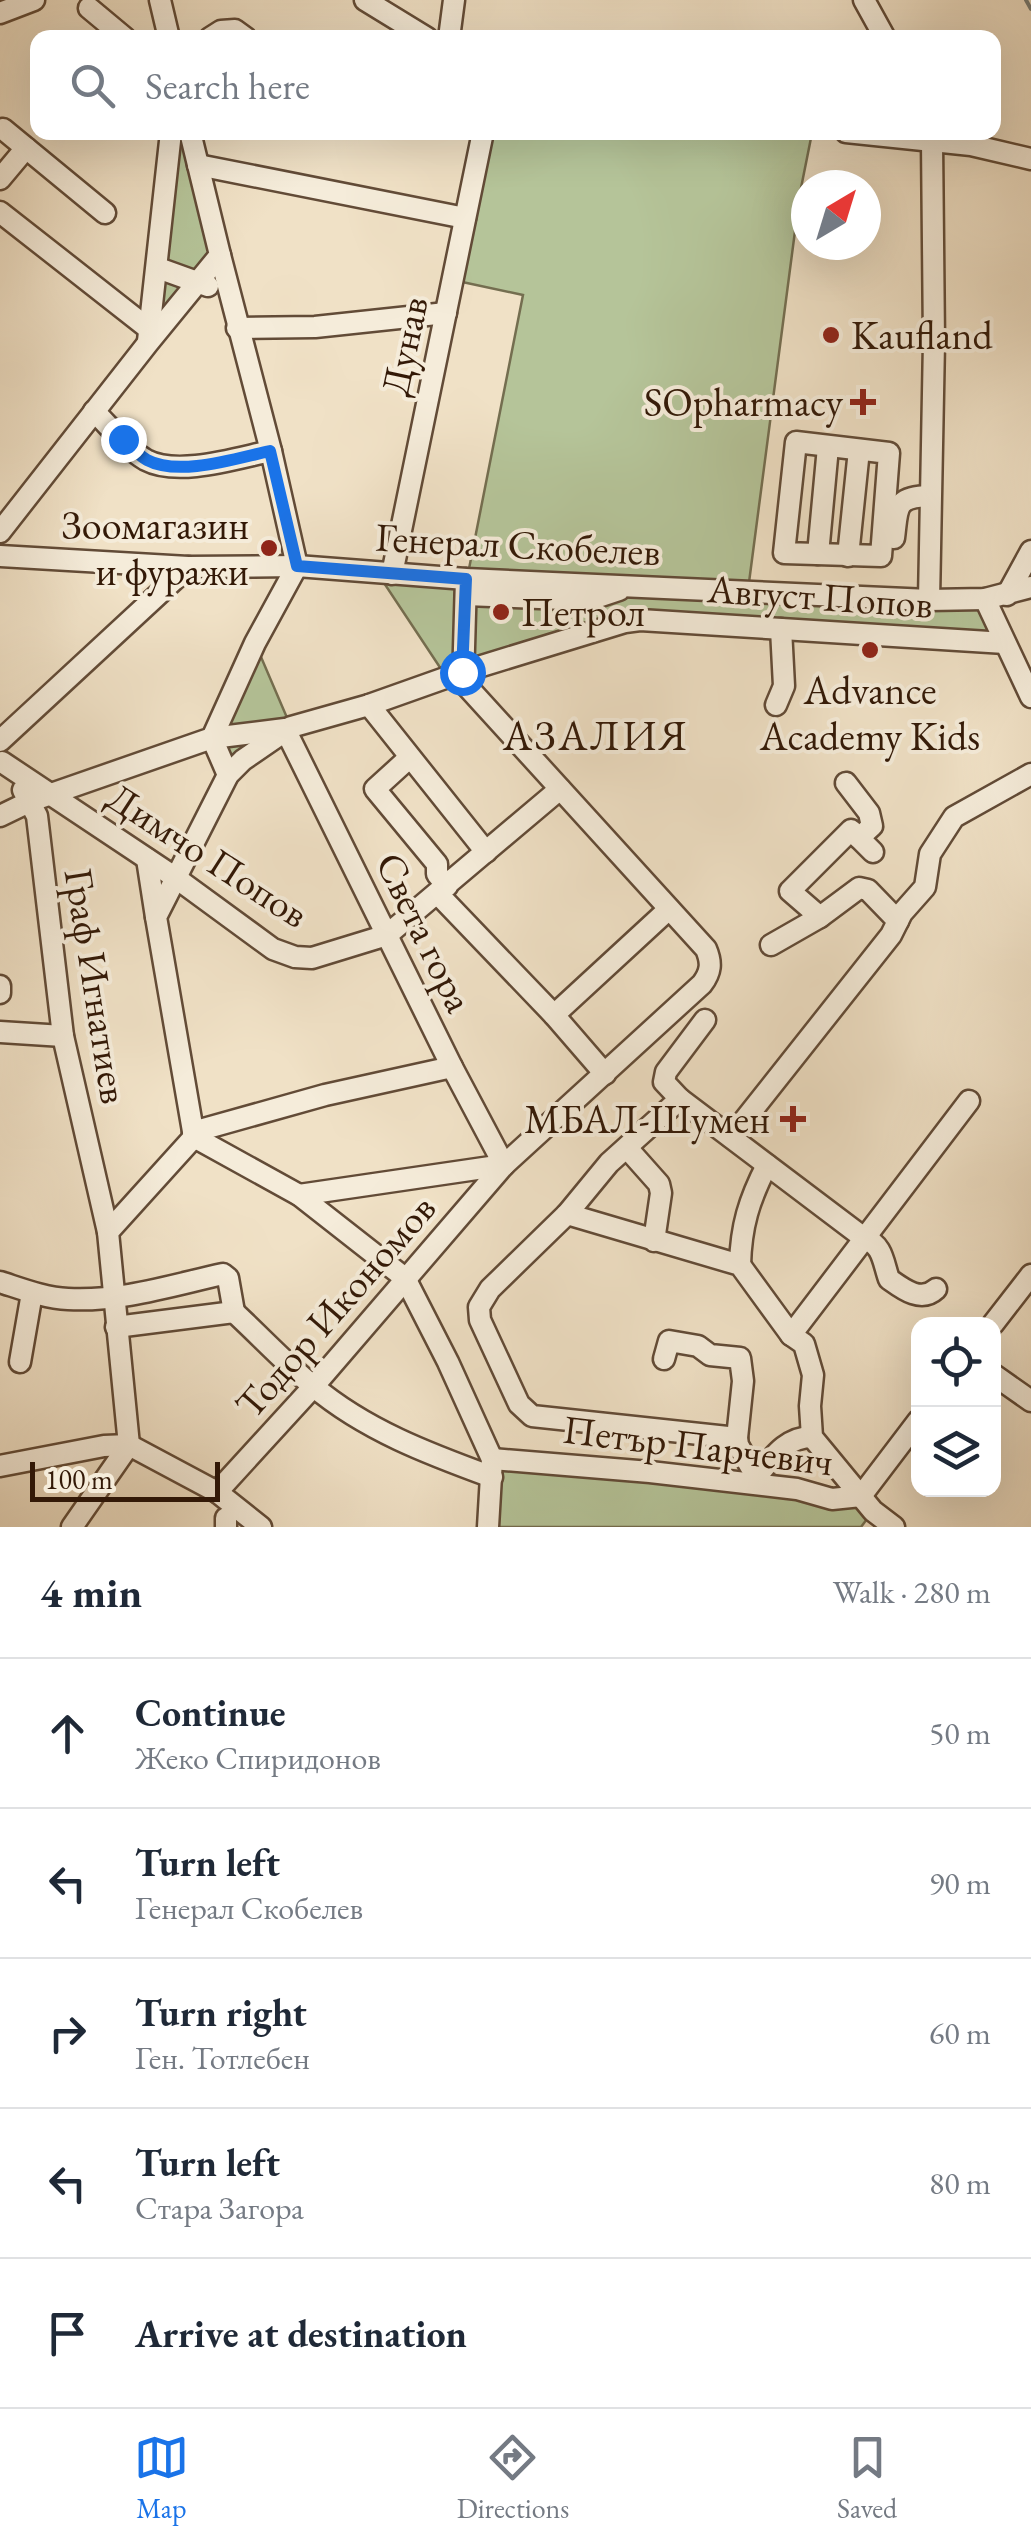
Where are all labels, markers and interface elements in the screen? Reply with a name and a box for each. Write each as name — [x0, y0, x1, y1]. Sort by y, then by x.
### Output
search box — [30, 30, 1001, 140]
icon: search — [65, 58, 120, 113]
text: Search here — [145, 61, 310, 110]
north arrow — [791, 170, 881, 260]
street label: Дунав — [368, 292, 440, 400]
place label: Kaufland — [851, 309, 994, 361]
marker: Kaufland — [820, 324, 842, 346]
place label: SOpharmacy — [644, 376, 843, 428]
marker: SOpharmacy — [852, 391, 874, 413]
route end — [101, 417, 147, 463]
place label: Зоомагазин и фуражи — [61, 499, 249, 597]
street label: Генерал Скобелев — [374, 511, 662, 577]
marker: Зоомагазин и фуражи — [258, 537, 280, 559]
street label: Август Попов — [705, 562, 934, 630]
place label: Петрол — [521, 586, 645, 638]
marker: Петрол — [490, 601, 512, 623]
marker: Advance Academy Kids — [859, 639, 881, 661]
route start — [440, 650, 486, 696]
place label: Advance Academy Kids — [759, 664, 980, 762]
district label: АЗАЛИЯ — [502, 708, 689, 763]
street label: Димчо Попов — [97, 771, 319, 939]
street label: Света гора — [364, 844, 486, 1020]
street label: Граф Игнатиев — [53, 865, 141, 1107]
place label: МБАЛ-Шумен — [524, 1093, 770, 1145]
marker: МБАЛ-Шумен — [780, 1106, 806, 1132]
street label: Тодор Икономов — [223, 1183, 447, 1429]
map controls — [911, 1317, 1001, 1497]
button: locate — [911, 1317, 1001, 1407]
street label: Петър Парчевич — [560, 1403, 836, 1487]
button: layers — [911, 1407, 1001, 1497]
scale bar — [30, 1457, 220, 1502]
text: 100 m — [45, 1461, 113, 1497]
text: 4 min — [40, 1565, 142, 1620]
text: Walk · 280 m — [833, 1571, 991, 1613]
text: Continue — [135, 1688, 286, 1737]
icon: ahead — [40, 1706, 95, 1761]
text: 50 m — [929, 1712, 991, 1754]
text: Жеко Спиридонов — [135, 1737, 381, 1779]
text: Turn left — [135, 1838, 280, 1887]
icon: left — [40, 1856, 95, 1911]
text: 90 m — [929, 1862, 991, 1904]
text: Генерал Скобелев — [135, 1887, 363, 1929]
text: Turn right — [135, 1988, 307, 2037]
icon: right — [40, 2006, 95, 2061]
text: 60 m — [929, 2012, 991, 2054]
text: Ген. Тотлебен — [135, 2037, 310, 2079]
text: Turn left — [135, 2138, 280, 2187]
icon: left — [40, 2156, 95, 2211]
text: 80 m — [929, 2162, 991, 2204]
text: Стара Загора — [135, 2187, 304, 2229]
icon: arrive — [40, 2306, 95, 2361]
text: Arrive at destination — [135, 2309, 467, 2358]
tab: Map — [134, 2430, 189, 2526]
tab: Directions — [457, 2430, 569, 2526]
tab: Saved — [837, 2430, 897, 2526]

